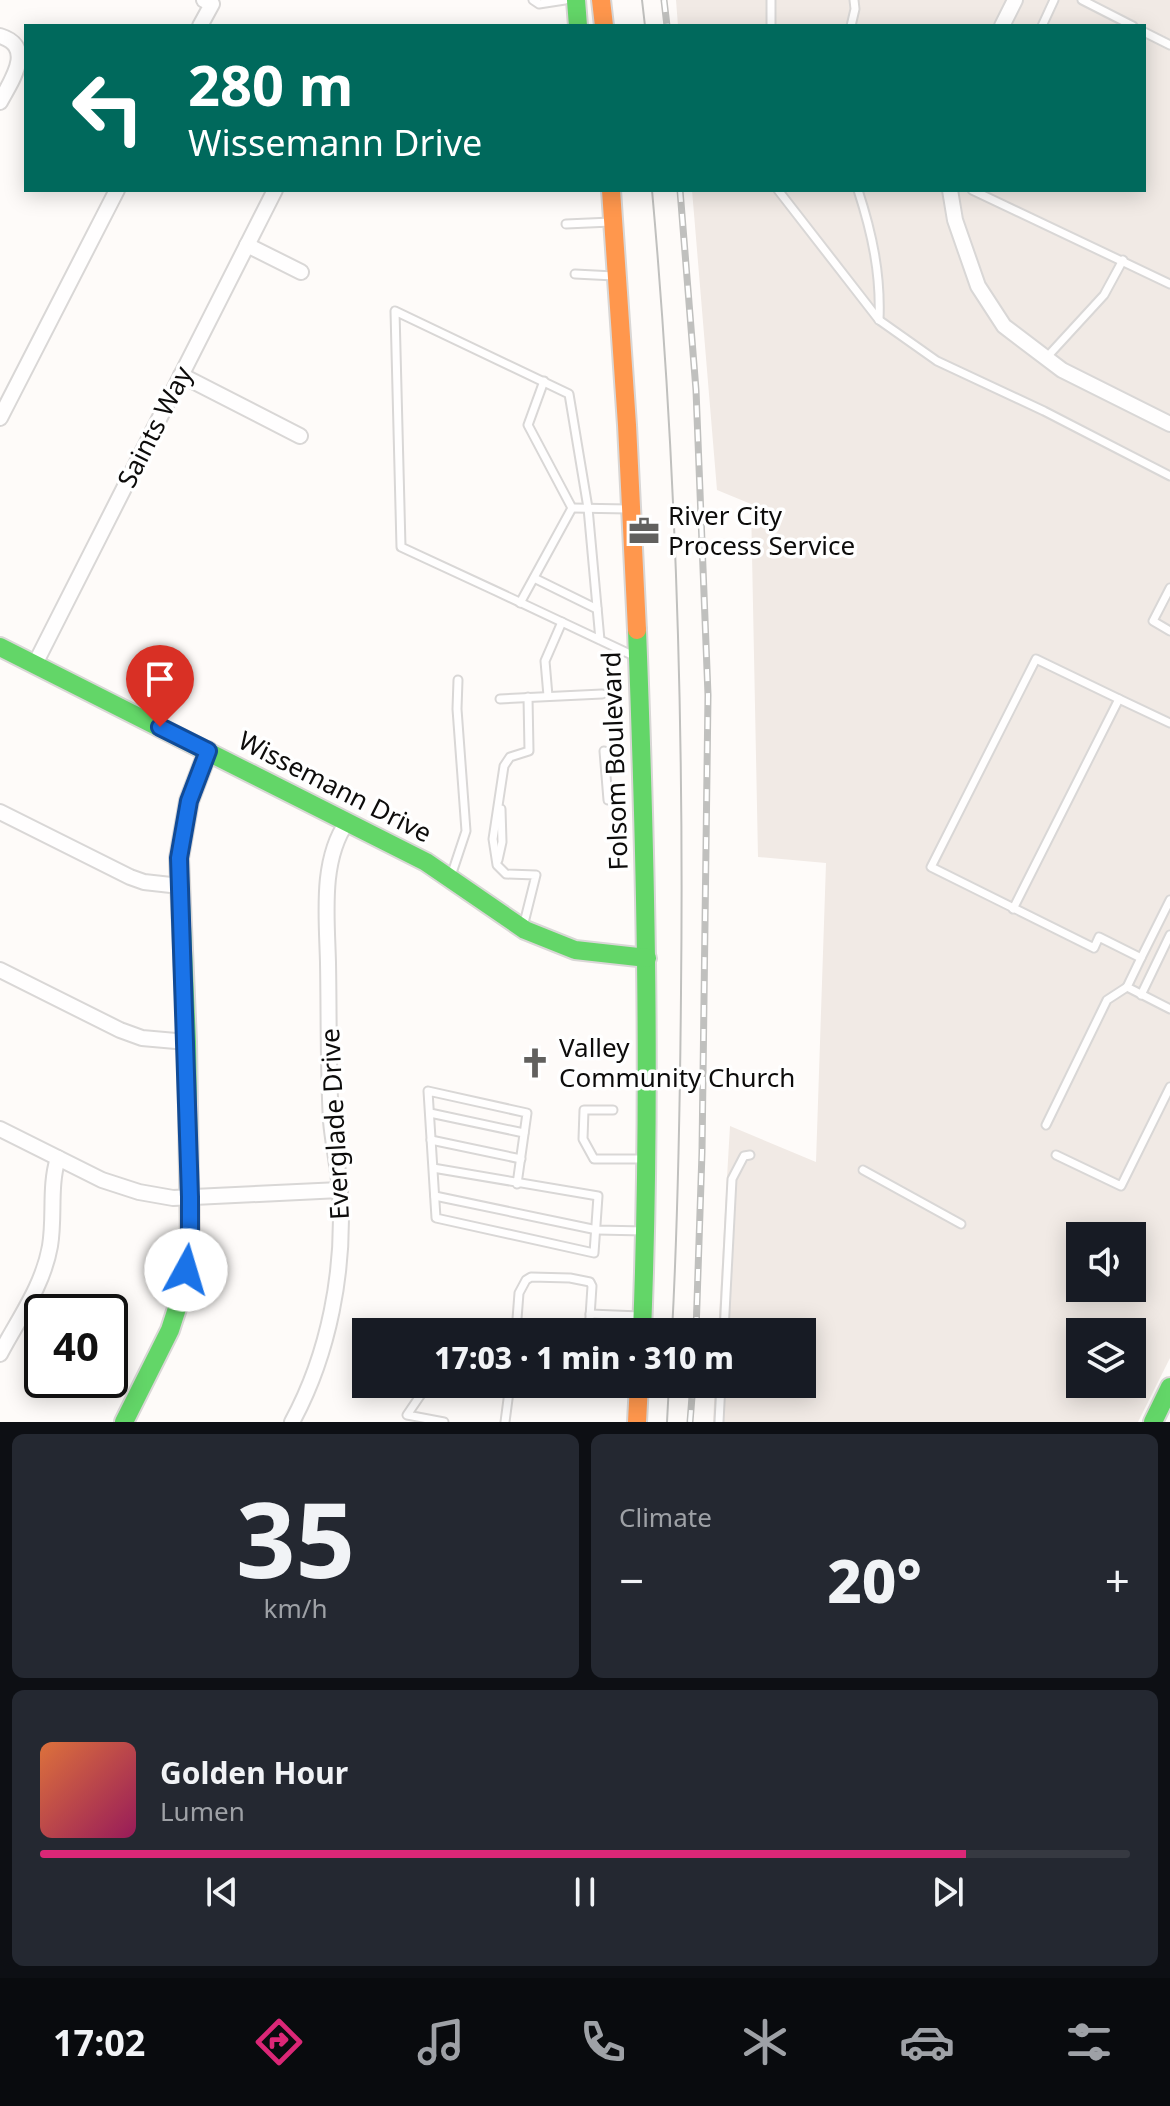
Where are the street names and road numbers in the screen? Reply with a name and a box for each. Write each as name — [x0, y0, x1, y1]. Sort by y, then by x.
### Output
street label: Saints Way — [108, 359, 200, 493]
street label: Folsom Boulevard — [592, 651, 636, 871]
street label: Wissemann Drive — [233, 722, 438, 850]
street label: Everglade Drive — [311, 1027, 357, 1221]

